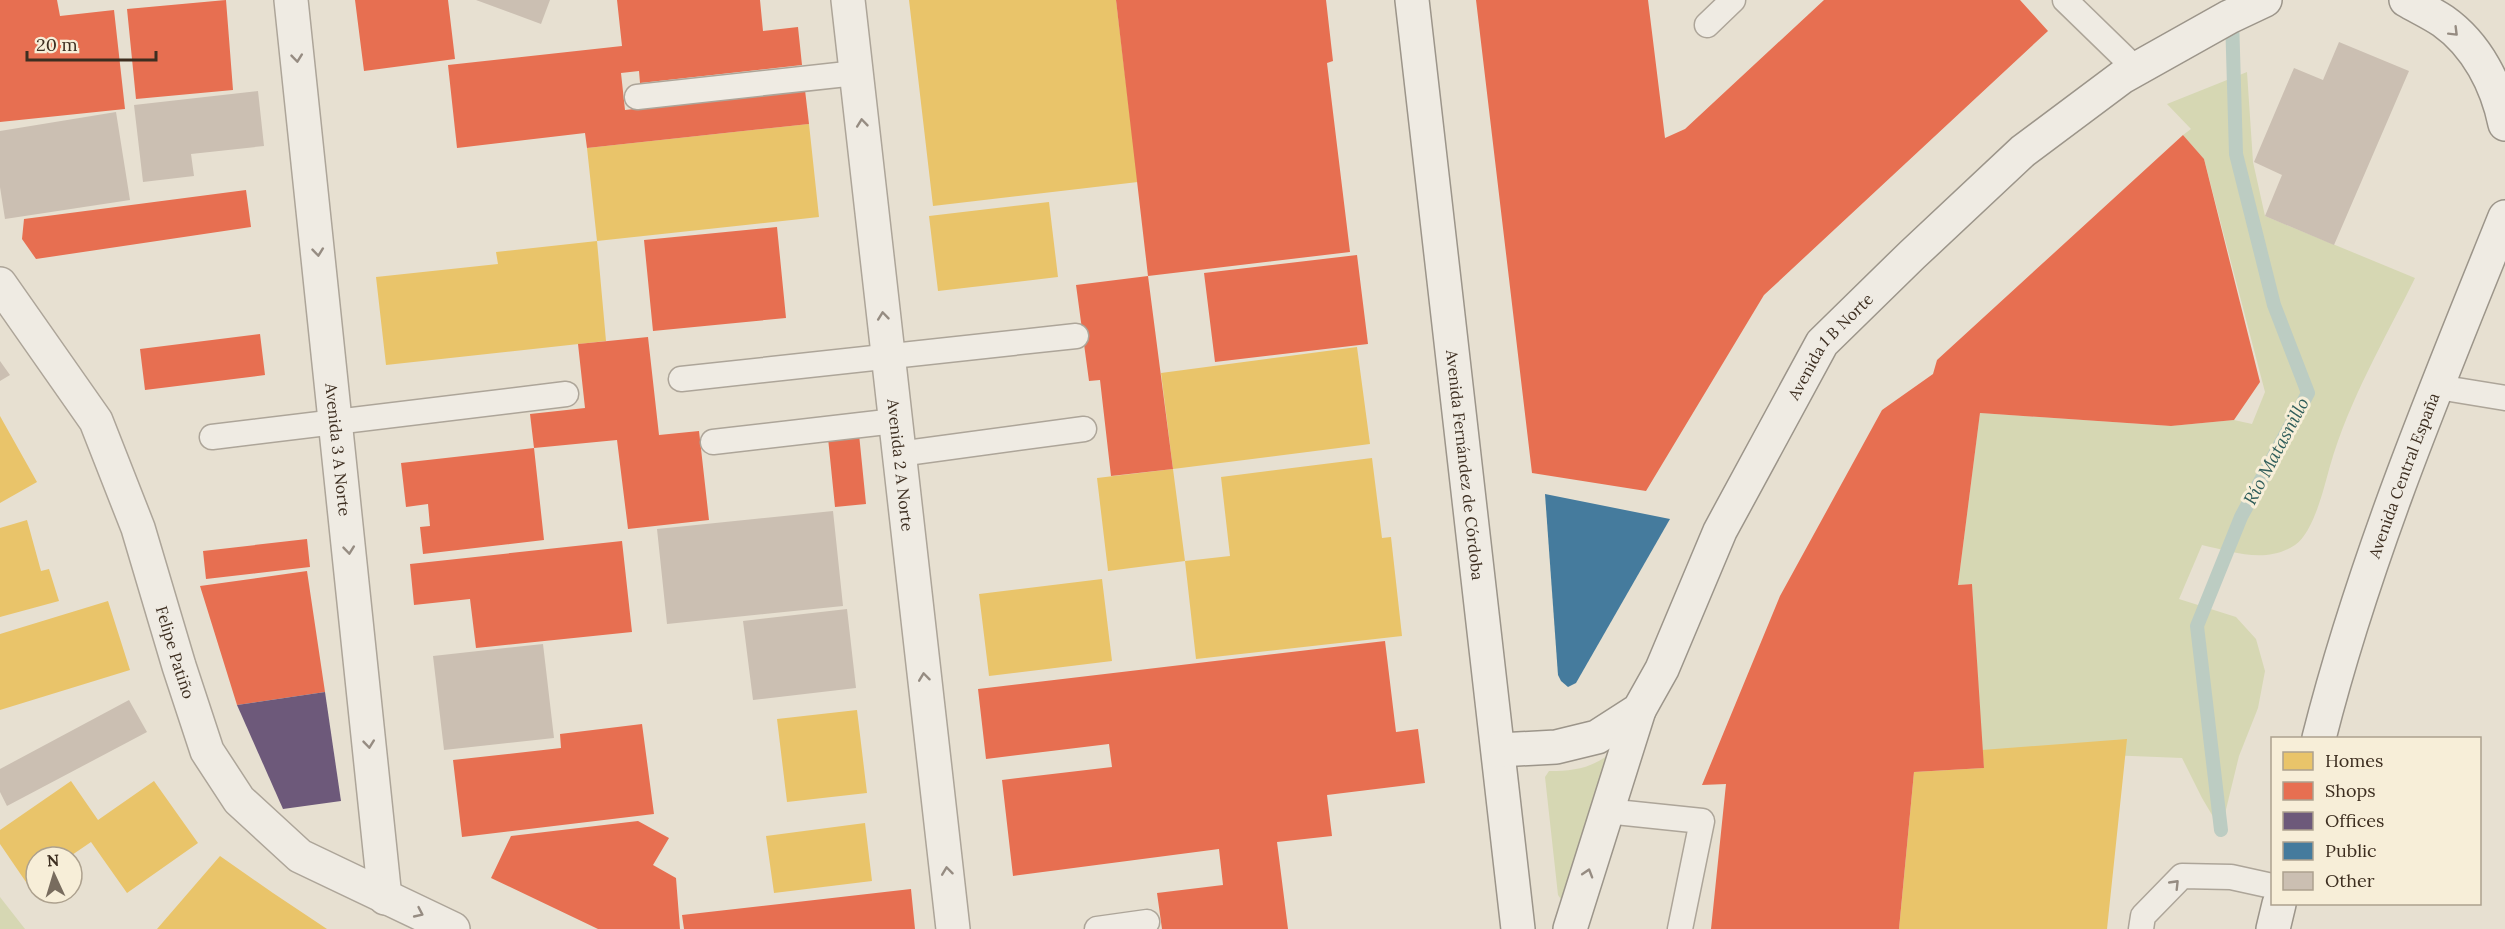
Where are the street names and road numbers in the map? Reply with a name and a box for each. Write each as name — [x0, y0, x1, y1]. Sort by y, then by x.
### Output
street label: Avenida 1 B Norte — [1783, 289, 1877, 404]
street label: Avenida Fernández de Córdoba — [1442, 348, 1488, 581]
street label: Avenida 3 A Norte — [321, 381, 355, 517]
street label: Avenida Central España — [2364, 390, 2444, 562]
street label: Avenida 2 A Norte — [883, 397, 918, 533]
street label: Felipe Patiño — [152, 603, 199, 701]

